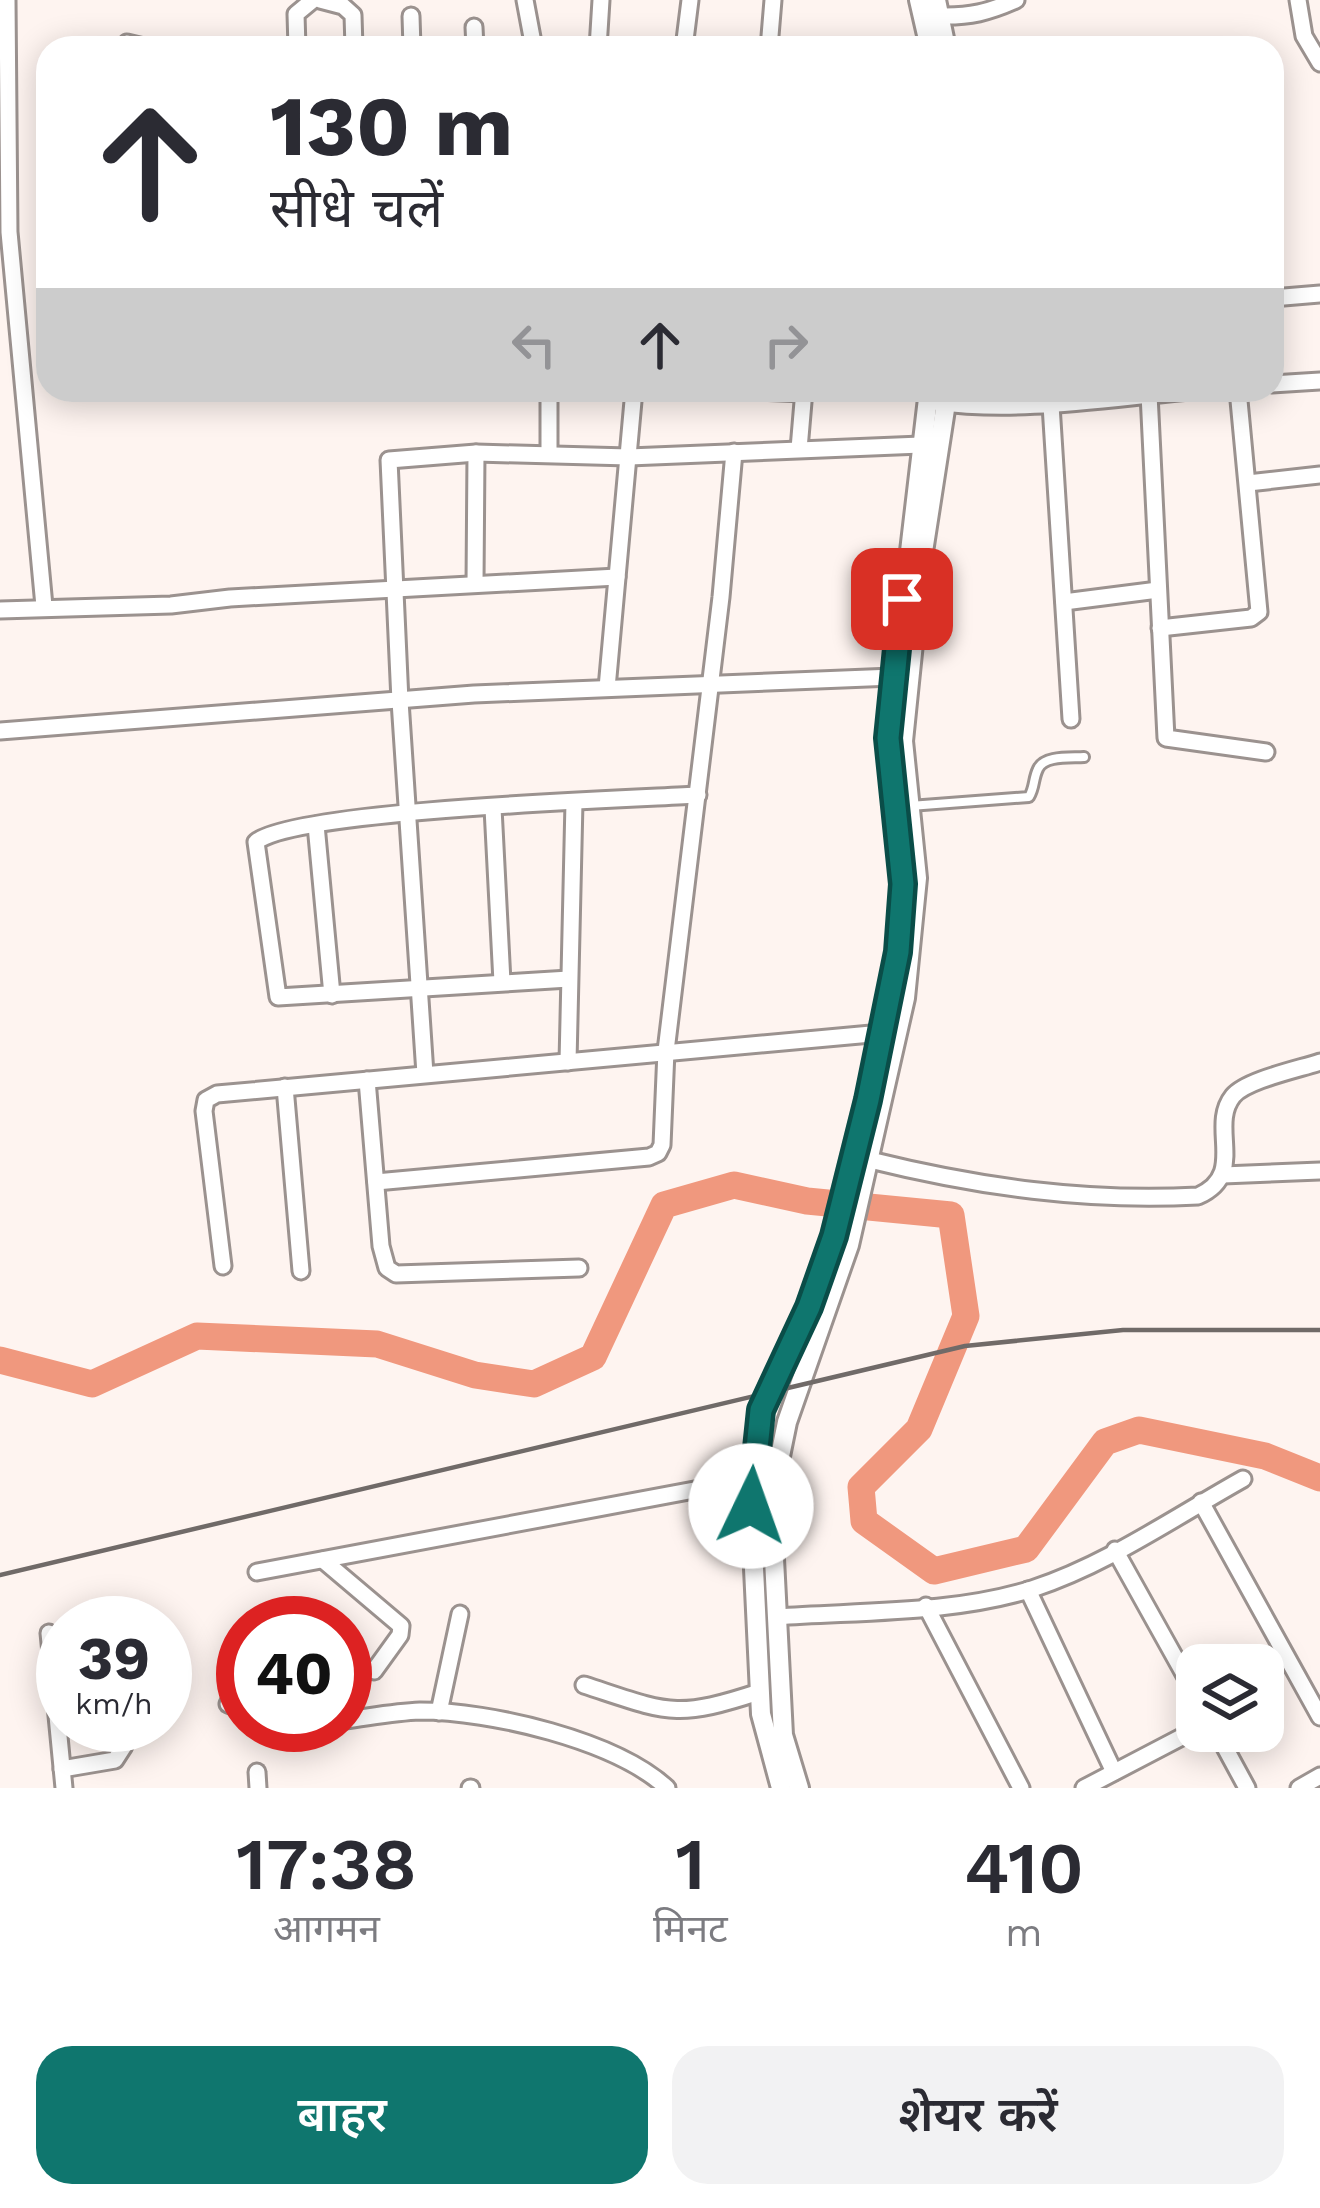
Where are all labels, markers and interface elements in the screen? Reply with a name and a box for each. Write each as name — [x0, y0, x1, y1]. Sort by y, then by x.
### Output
text: 130 m — [270, 77, 513, 175]
icon: ahead — [72, 84, 228, 240]
text: सीधे चलें — [270, 177, 443, 240]
icon: left — [501, 312, 567, 378]
icon: ahead — [627, 312, 693, 378]
icon: right — [753, 312, 819, 378]
pin — [851, 548, 953, 650]
icon: arrive — [869, 566, 935, 632]
position arrow — [688, 1443, 814, 1569]
speed limit sign: 40 — [216, 1596, 372, 1752]
text: 39 — [78, 1623, 150, 1694]
map controls — [1176, 1644, 1284, 1752]
button: layers — [1176, 1644, 1284, 1752]
text: km/h — [75, 1686, 153, 1721]
text: 17:38 — [236, 1822, 417, 1906]
text: 1 — [675, 1822, 705, 1906]
text: 410 — [964, 1826, 1084, 1910]
text: आगमन — [273, 1906, 380, 1951]
text: मिनट — [653, 1906, 728, 1951]
text: m — [1005, 1910, 1042, 1955]
button: बाहर — [36, 2046, 648, 2184]
button: शेयर करें — [672, 2046, 1284, 2184]

